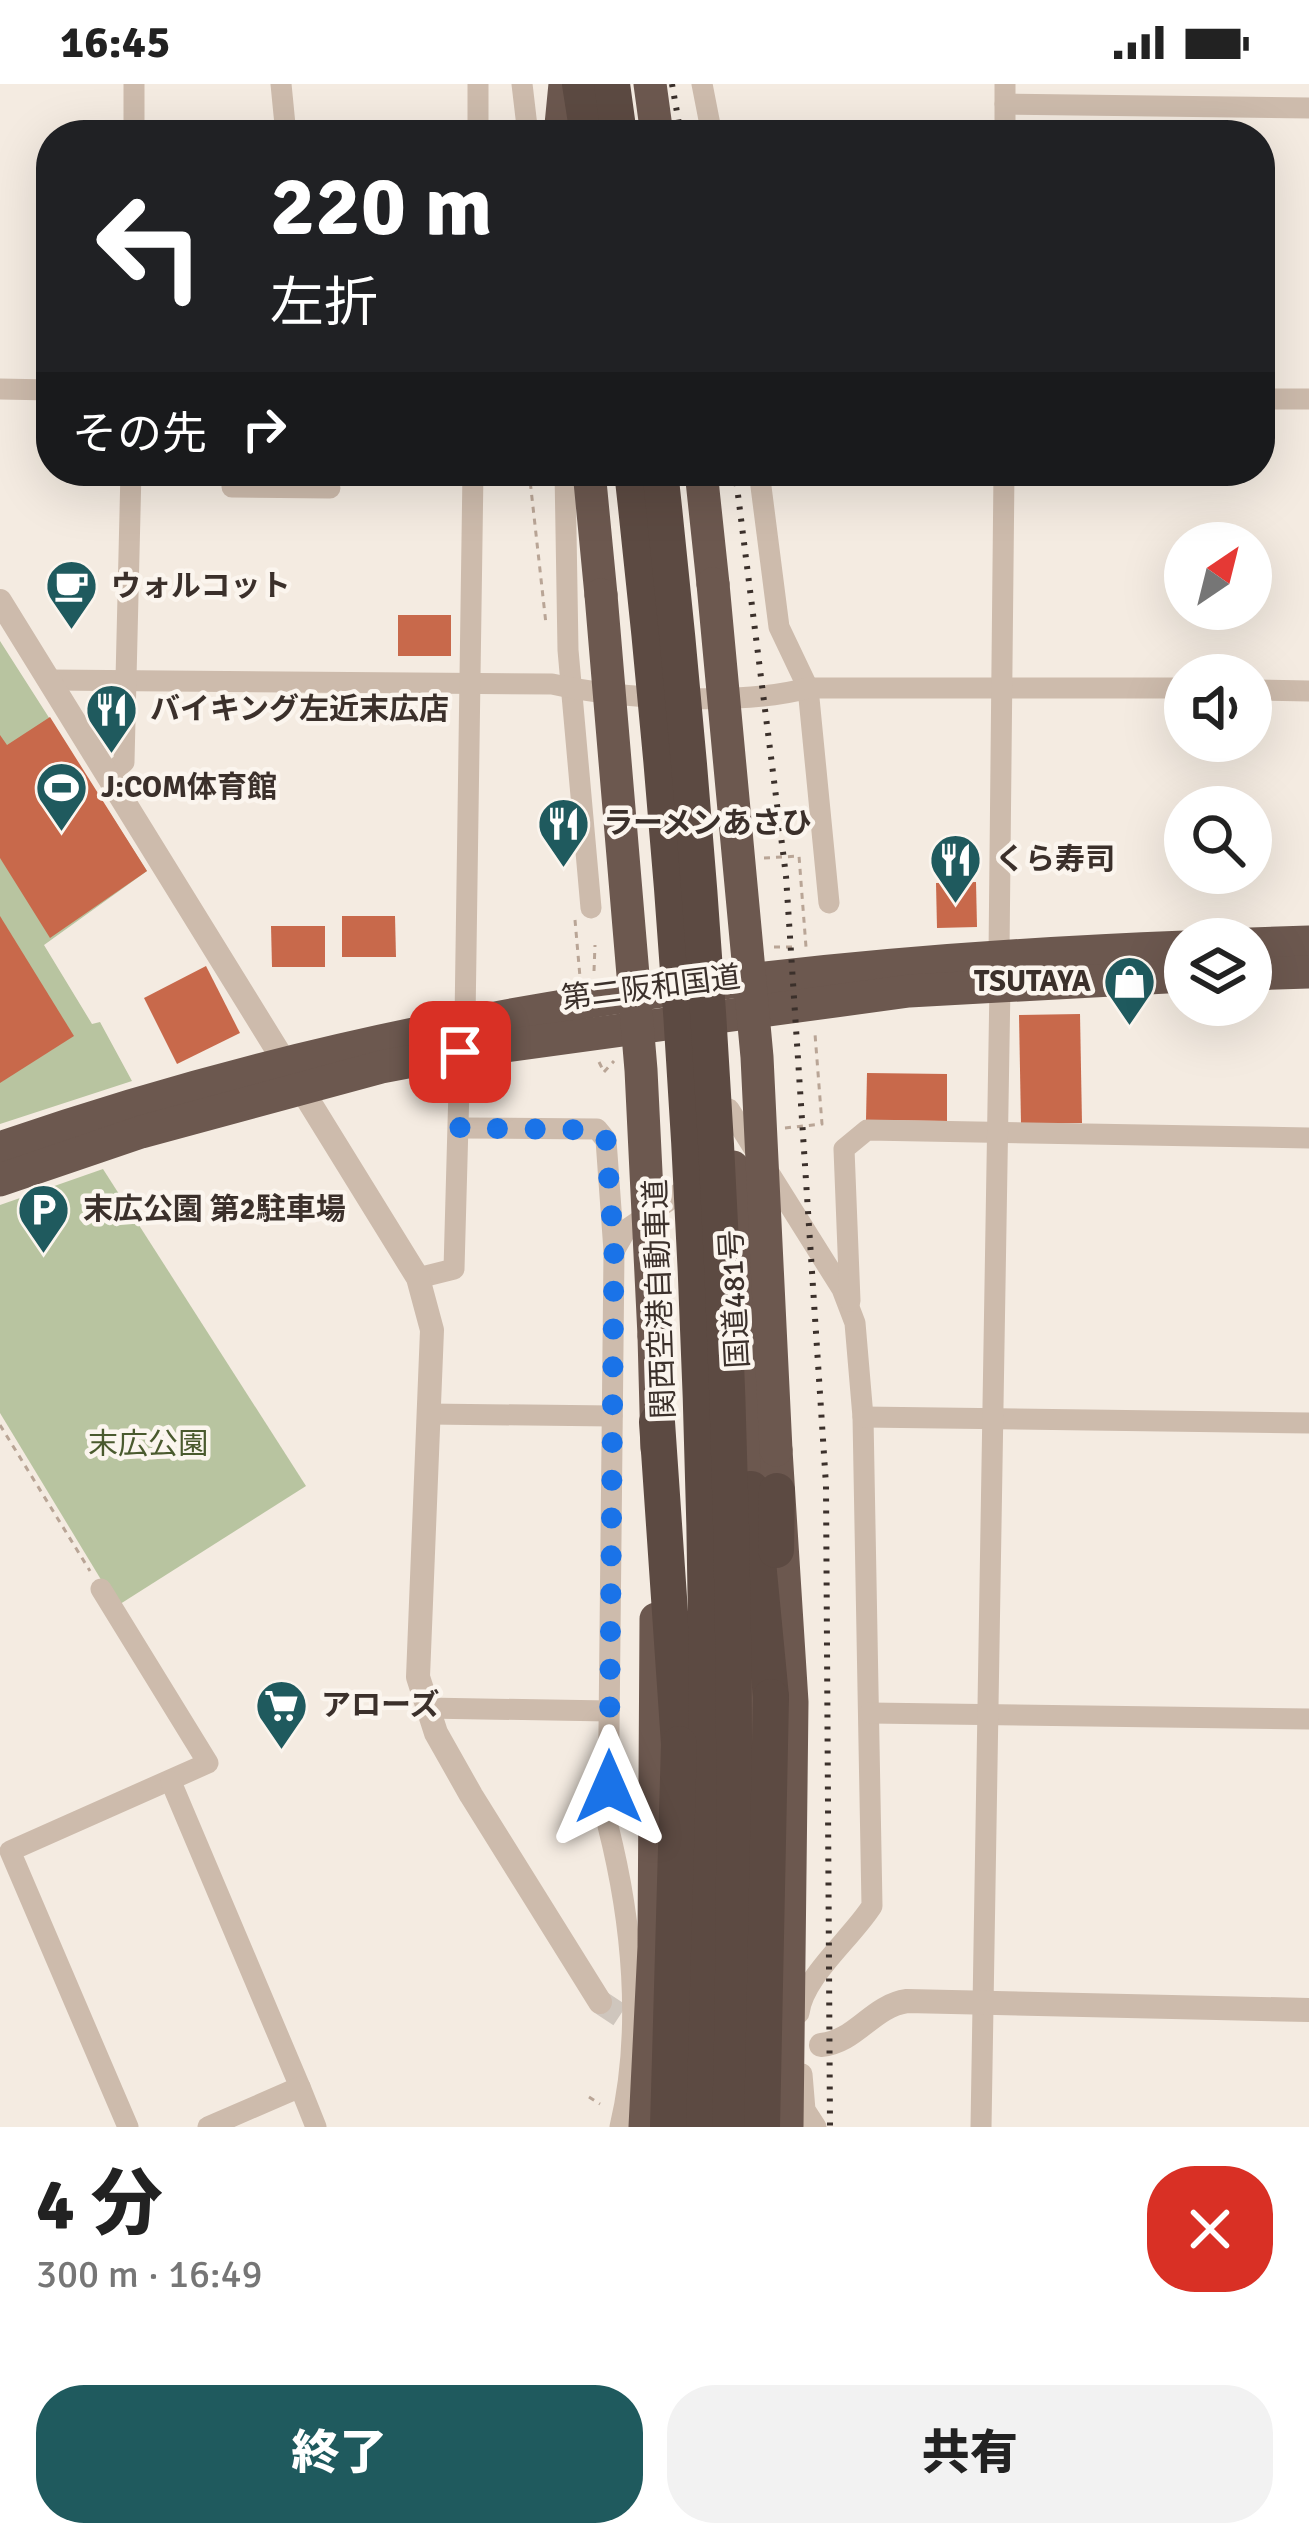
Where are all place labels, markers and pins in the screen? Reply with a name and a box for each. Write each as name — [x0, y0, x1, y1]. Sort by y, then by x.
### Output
cafe icon: ウォルコット — [44, 558, 100, 632]
place label: ウォルコット — [111, 568, 290, 605]
restaurant icon: バイキング左近末広店 — [83, 681, 139, 755]
place label: バイキング左近末広店 — [150, 691, 449, 728]
sports icon: J:COM体育館 — [34, 759, 90, 833]
place label: J:COM体育館 — [101, 769, 277, 806]
restaurant icon: ラーメンあさひ — [536, 795, 592, 869]
place label: ラーメンあさひ — [603, 805, 812, 842]
restaurant icon: くら寿司 — [928, 831, 984, 905]
place label: くら寿司 — [995, 841, 1115, 878]
shop icon: TSUTAYA — [1102, 953, 1158, 1027]
place label: TSUTAYA — [974, 963, 1091, 1000]
pin — [409, 1001, 511, 1103]
parking icon: 末広公園 第2駐車場 — [16, 1181, 72, 1255]
place label: 末広公園 第2駐車場 — [83, 1191, 346, 1228]
supermarket icon: アローズ — [254, 1677, 310, 1751]
place label: アローズ — [321, 1687, 440, 1724]

